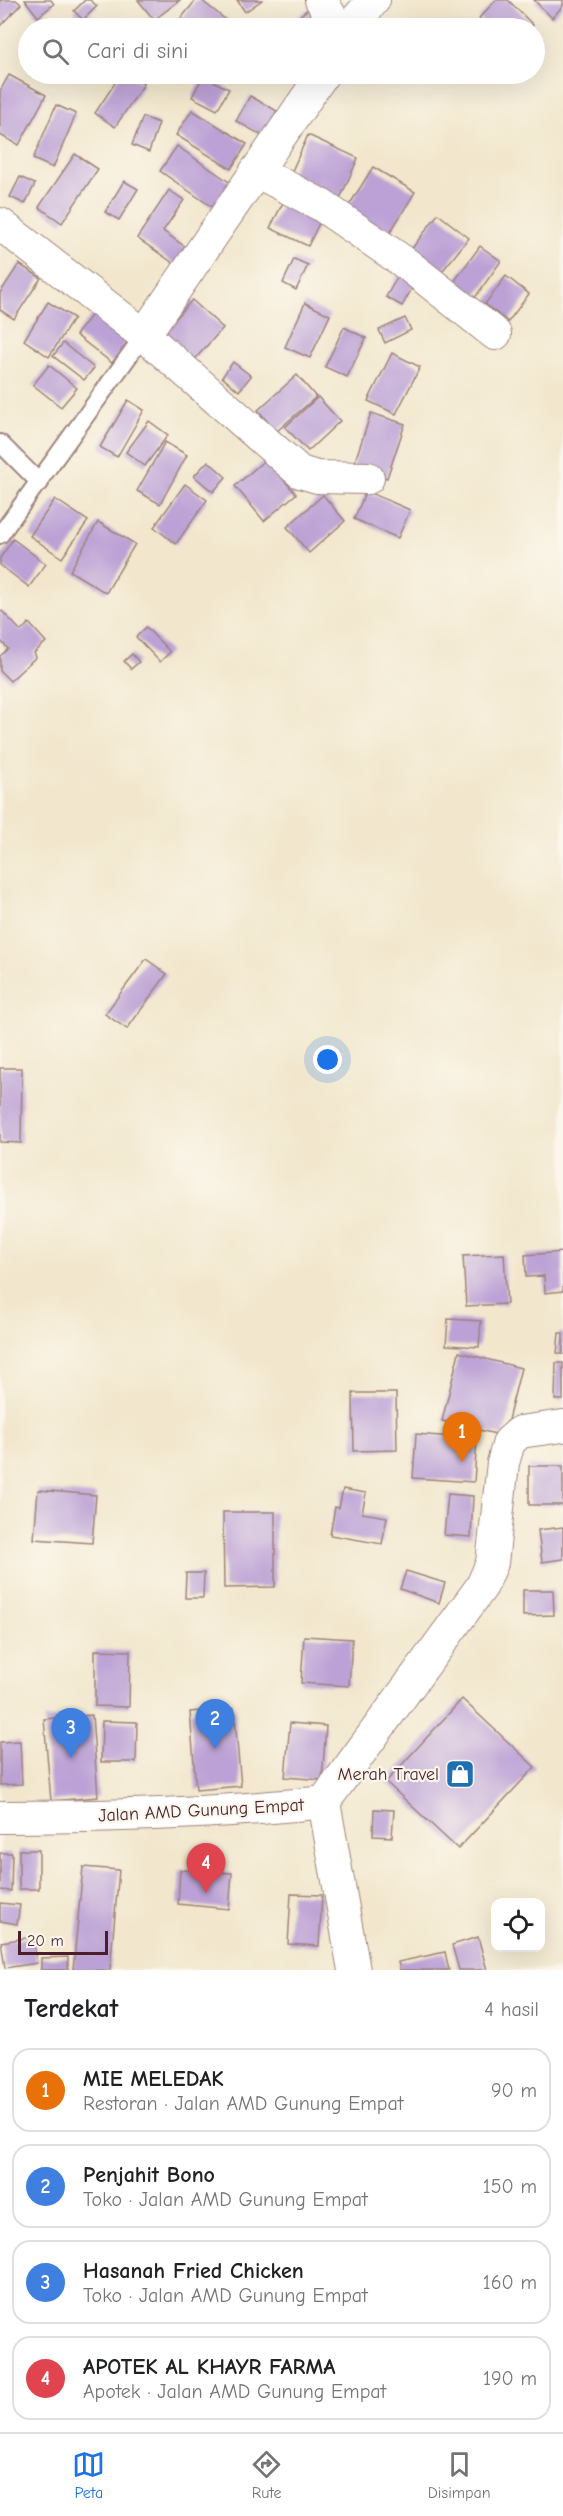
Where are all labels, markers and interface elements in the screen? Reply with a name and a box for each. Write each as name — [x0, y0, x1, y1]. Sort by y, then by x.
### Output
search box — [18, 18, 545, 84]
icon: search — [39, 35, 72, 68]
text: Cari di sini — [87, 38, 188, 64]
your location — [313, 1045, 342, 1074]
pin: 1 — [442, 1412, 482, 1462]
pin: 2 — [196, 1700, 234, 1749]
pin: 3 — [52, 1708, 90, 1758]
shop icon: Merah Travel — [444, 1758, 476, 1790]
place label: Merah Travel — [338, 1764, 439, 1785]
street label: Jalan AMD Gunung Empat — [98, 1795, 305, 1826]
pin: 4 — [186, 1844, 226, 1893]
map controls — [491, 1898, 545, 1952]
button: locate — [491, 1898, 545, 1952]
scale bar — [18, 1928, 108, 1956]
text: 20 m — [27, 1932, 64, 1950]
text: Terdekat — [24, 1994, 118, 2024]
text: 4 hasil — [484, 1998, 539, 2021]
text: MIE MELEDAK — [83, 2066, 224, 2092]
text: 1 — [42, 2079, 49, 2102]
text: 90 m — [491, 2079, 537, 2102]
text: Restoran · Jalan AMD Gunung Empat — [83, 2092, 404, 2115]
text: Penjahit Bono — [83, 2162, 215, 2188]
text: 2 — [41, 2175, 50, 2198]
text: 150 m — [483, 2175, 537, 2198]
text: Toko · Jalan AMD Gunung Empat — [83, 2188, 368, 2211]
text: Hasanah Fried Chicken — [83, 2258, 304, 2284]
text: 3 — [41, 2271, 50, 2294]
text: 160 m — [483, 2271, 537, 2294]
text: Toko · Jalan AMD Gunung Empat — [83, 2284, 368, 2307]
text: APOTEK AL KHAYR FARMA — [83, 2354, 335, 2380]
text: 4 — [41, 2367, 50, 2390]
text: 190 m — [483, 2367, 537, 2390]
text: Apotek · Jalan AMD Gunung Empat — [83, 2380, 386, 2403]
tab: Peta — [72, 2448, 105, 2502]
tab: Rute — [250, 2448, 283, 2502]
tab: Disimpan — [428, 2448, 491, 2502]

